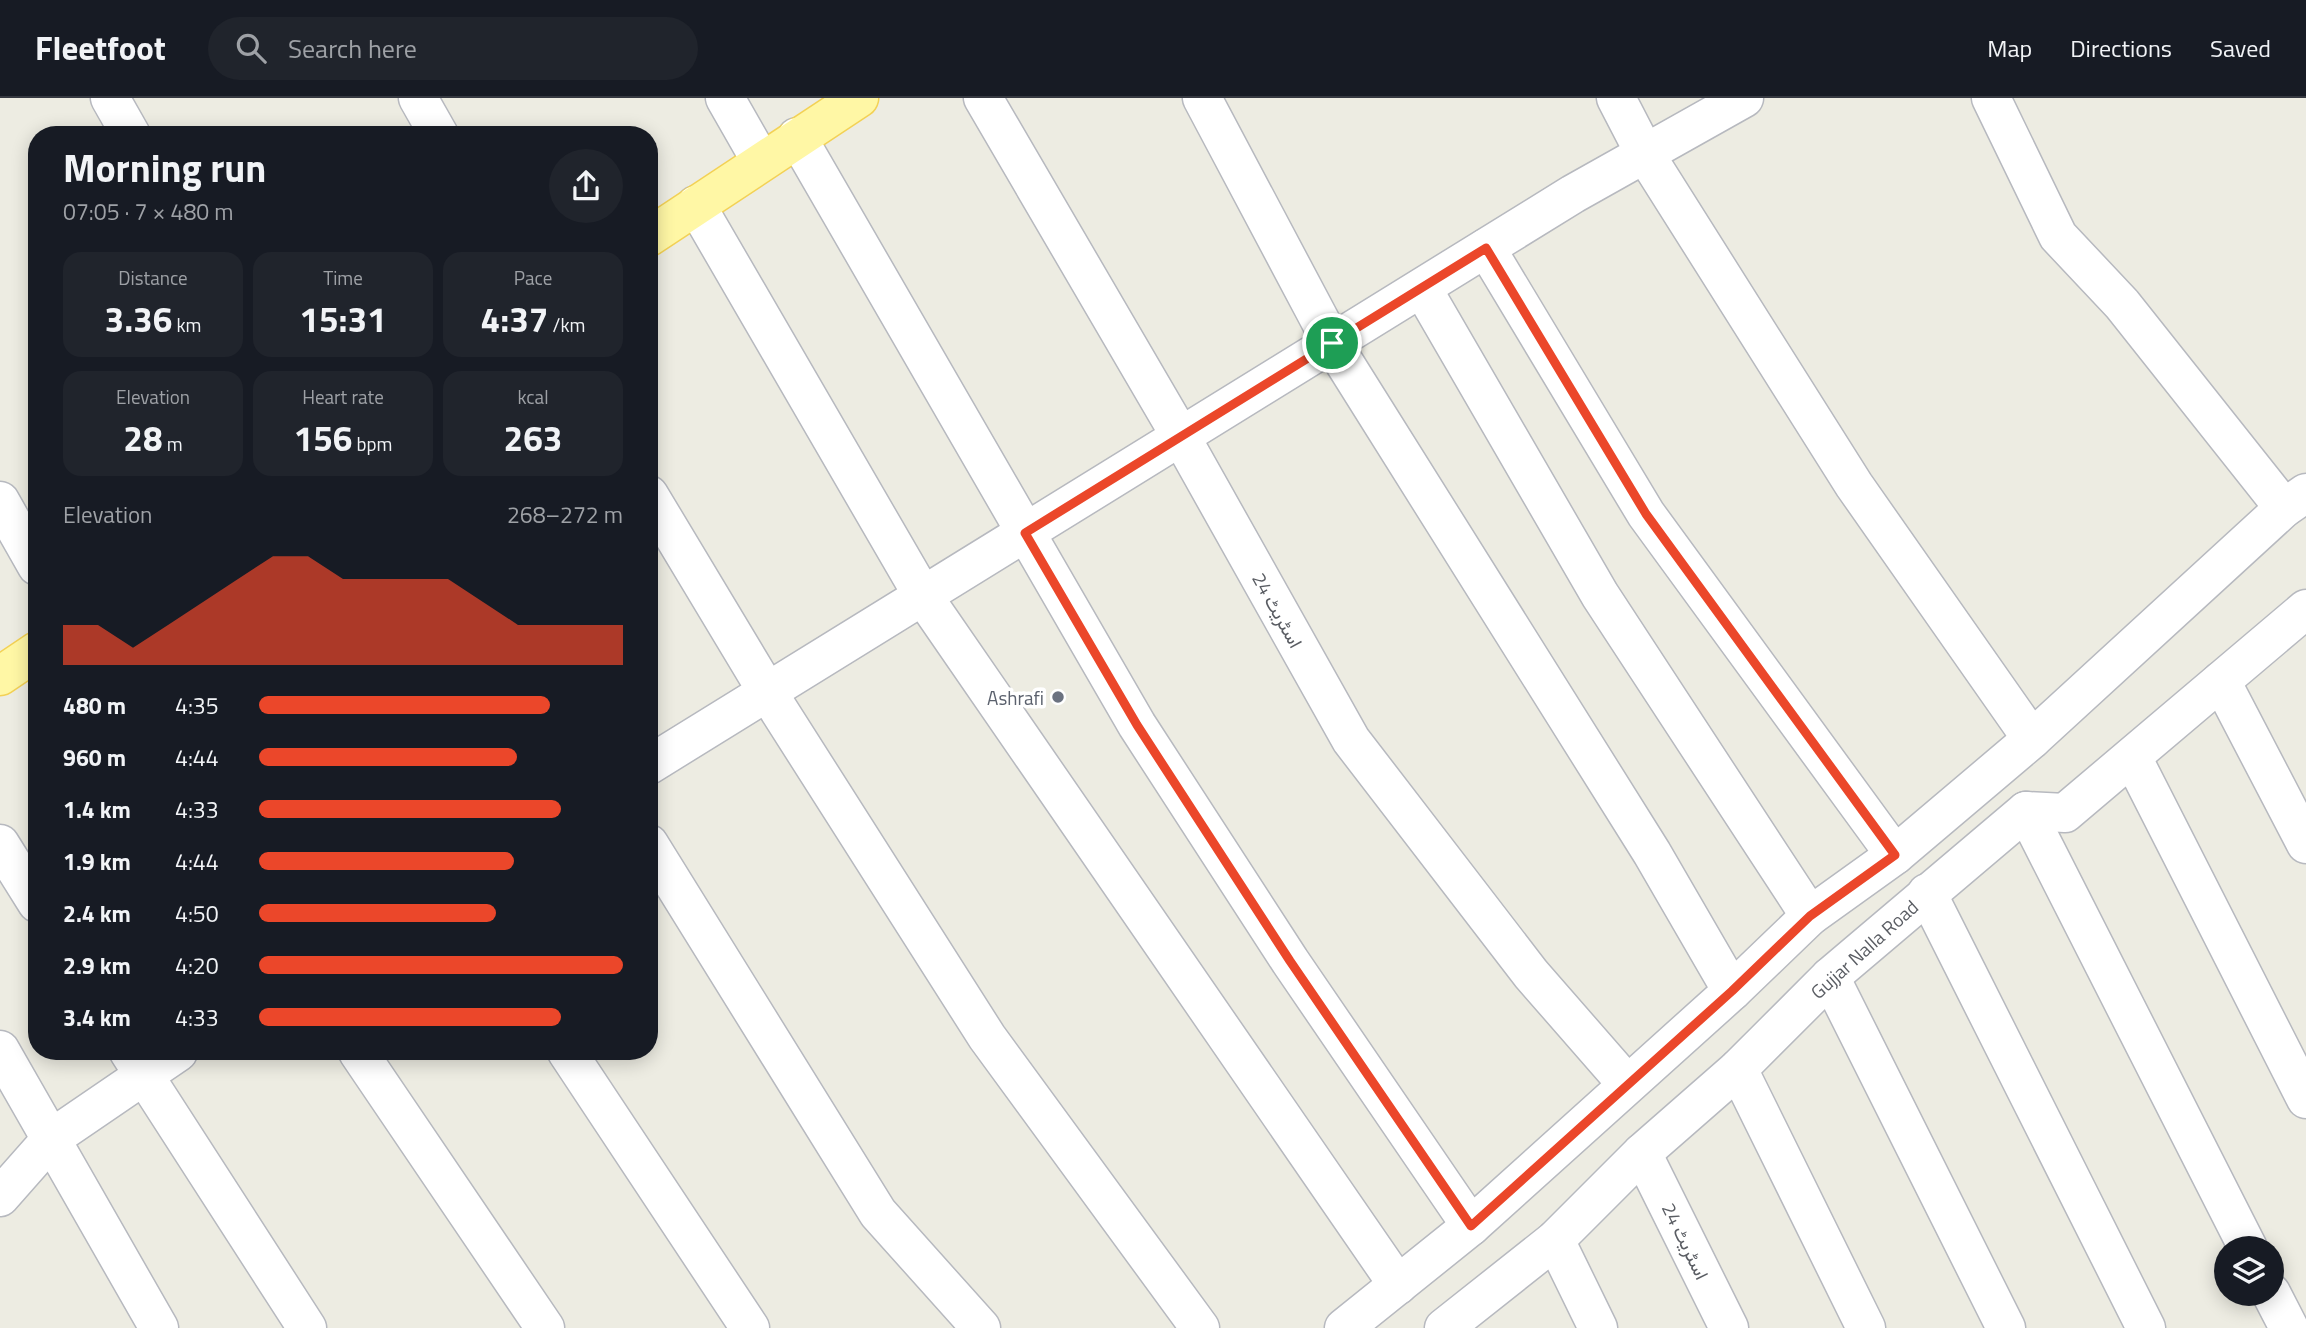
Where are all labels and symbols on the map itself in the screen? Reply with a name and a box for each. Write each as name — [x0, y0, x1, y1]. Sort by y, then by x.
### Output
pin — [1302, 313, 1362, 373]
street label: اسٹریٹ 24 — [1245, 567, 1311, 653]
place label: Ashrafi — [987, 683, 1044, 712]
marker: Ashrafi — [1050, 689, 1066, 705]
street label: Gujjar Nalla Road — [1804, 893, 1924, 1005]
street label: اسٹریٹ 24 — [1655, 1198, 1717, 1284]

